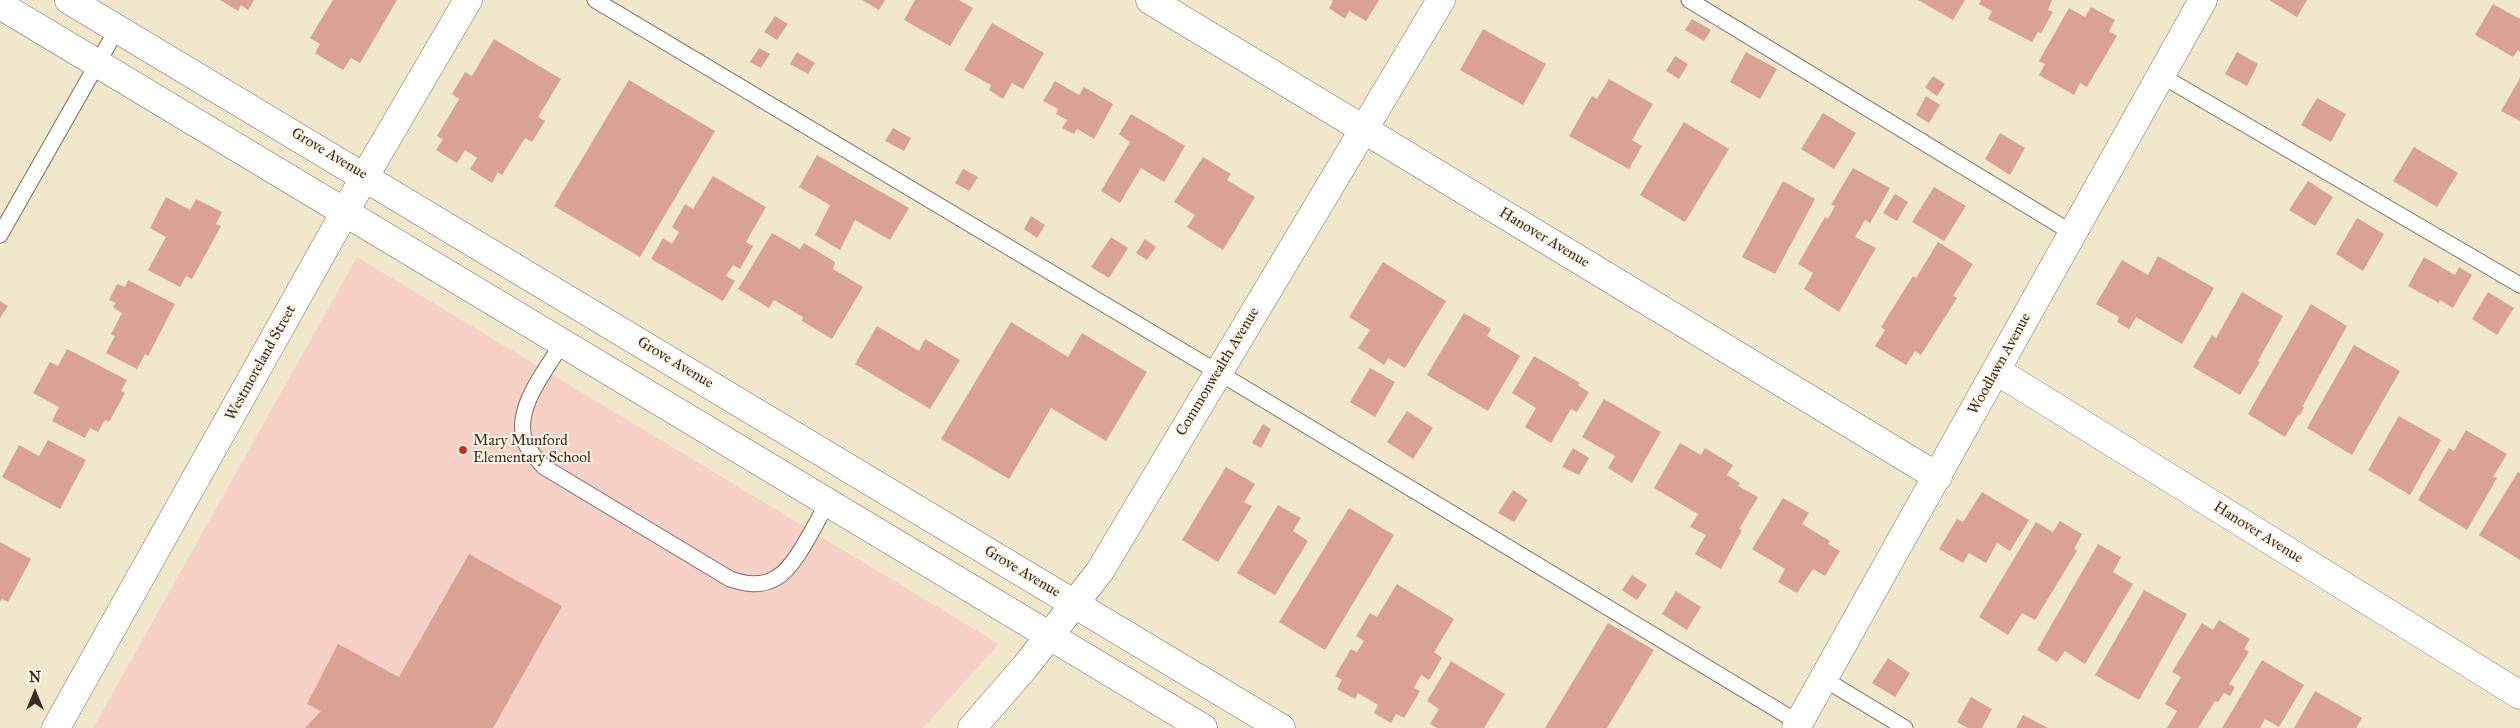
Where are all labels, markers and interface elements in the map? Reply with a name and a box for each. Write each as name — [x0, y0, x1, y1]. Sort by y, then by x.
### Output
street label: Grove Avenue — [288, 124, 370, 184]
street label: Hanover Avenue — [1496, 204, 1592, 272]
street label: Westmoreland Street — [222, 302, 300, 424]
street label: Commonwealth Avenue — [1172, 304, 1264, 440]
street label: Woodlawn Avenue — [1965, 310, 2035, 418]
street label: Grove Avenue — [634, 333, 716, 393]
place label: Mary Munford Elementary School — [473, 432, 591, 467]
marker: Mary Munford Elementary School — [457, 444, 469, 456]
street label: Hanover Avenue — [2210, 498, 2306, 568]
street label: Grove Avenue — [981, 542, 1063, 602]
north arrow — [10, 668, 60, 718]
text: N — [29, 669, 41, 686]

